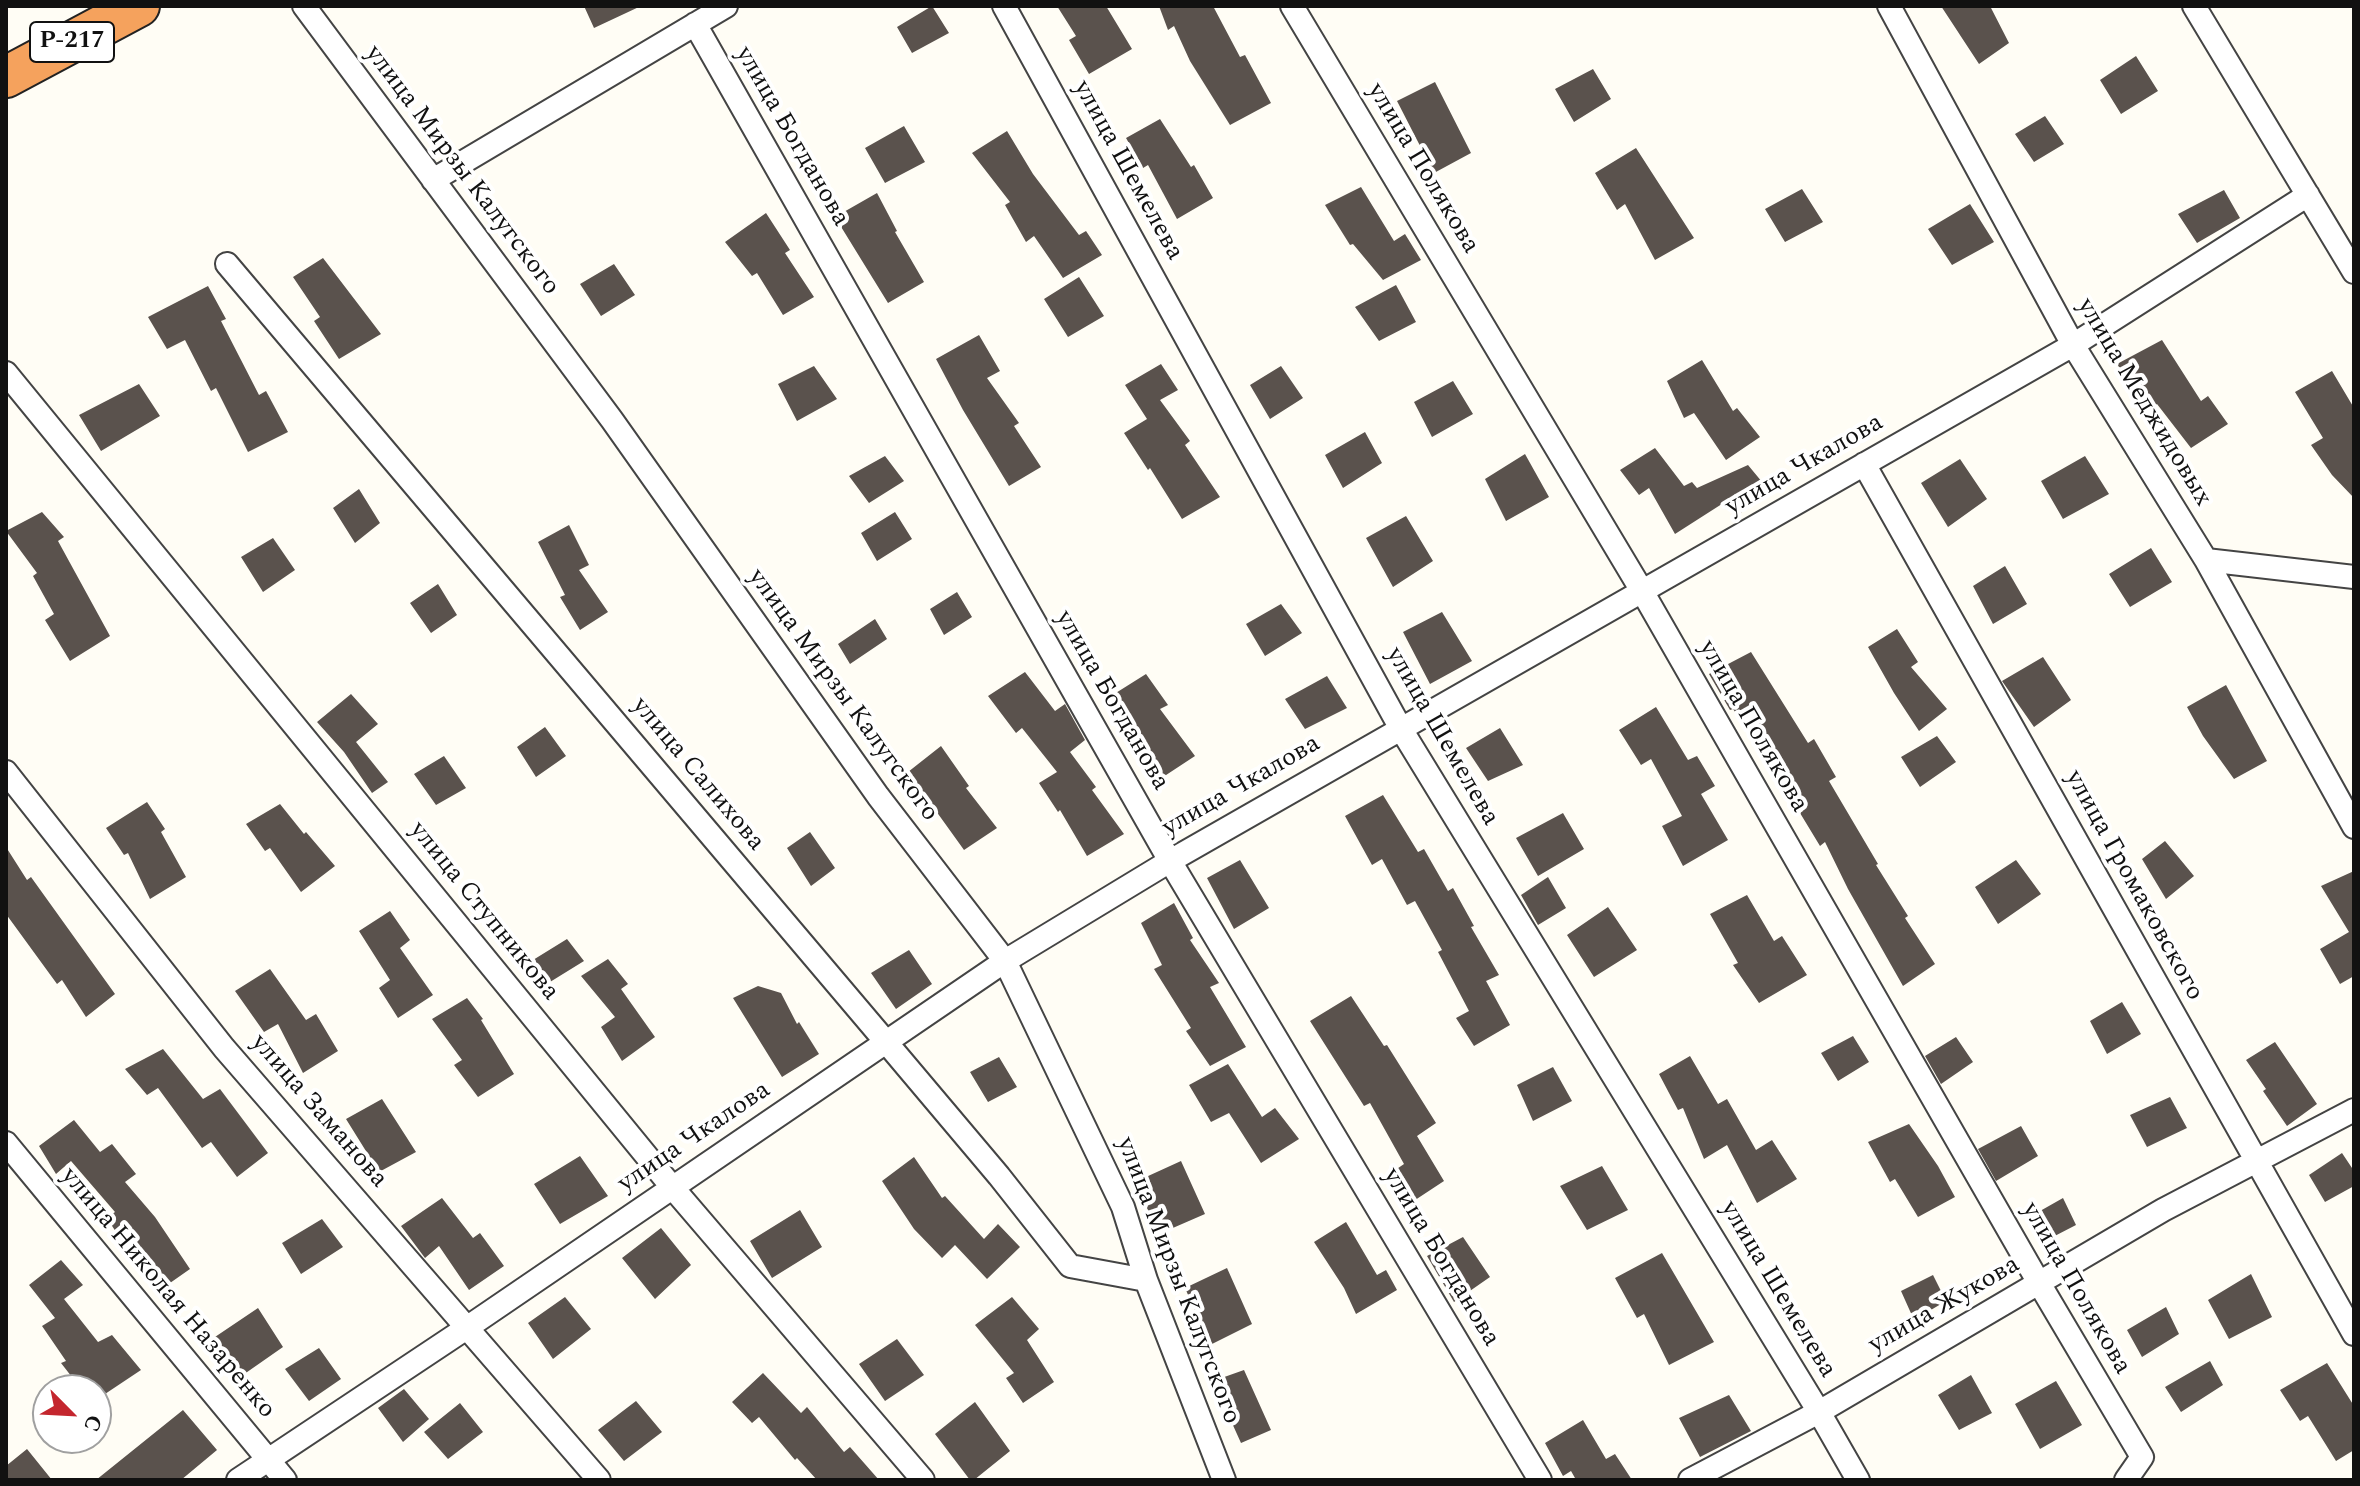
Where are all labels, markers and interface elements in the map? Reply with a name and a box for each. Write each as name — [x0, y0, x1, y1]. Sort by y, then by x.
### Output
road number: Р-217 — [30, 22, 114, 62]
street label: улица Мирзы Калугского — [357, 40, 565, 302]
street label: улица Богданова — [727, 42, 855, 232]
street label: улица Шемелева — [1065, 76, 1189, 266]
street label: улица Полякова — [1359, 78, 1485, 260]
street label: улица Меджидовых — [2069, 293, 2217, 513]
street label: улица Чкалова — [1721, 408, 1889, 524]
street label: улица Мирзы Калугского — [740, 564, 944, 828]
street label: улица Богданова — [1047, 606, 1175, 796]
street label: улица Полякова — [1690, 636, 1814, 818]
street label: улица Шемелева — [1377, 642, 1505, 832]
street label: улица Салихова — [624, 692, 770, 858]
street label: улица Чкалова — [1158, 729, 1326, 845]
street label: улица Громаковского — [2057, 765, 2209, 1007]
street label: улица Ступникова — [401, 816, 565, 1008]
street label: улица Заманова — [243, 1029, 393, 1195]
street label: улица Чкалова — [613, 1076, 777, 1200]
street label: улица Мирзы Калугского — [1108, 1133, 1246, 1429]
street label: улица Николая Назаренко — [53, 1162, 281, 1426]
street label: улица Богданова — [1374, 1163, 1506, 1353]
street label: улица Шемелева — [1712, 1196, 1842, 1384]
street label: улица Полякова — [2013, 1198, 2137, 1380]
street label: улица Жукова — [1864, 1250, 2026, 1362]
north arrow — [32, 1374, 112, 1454]
text: С — [74, 1409, 111, 1437]

